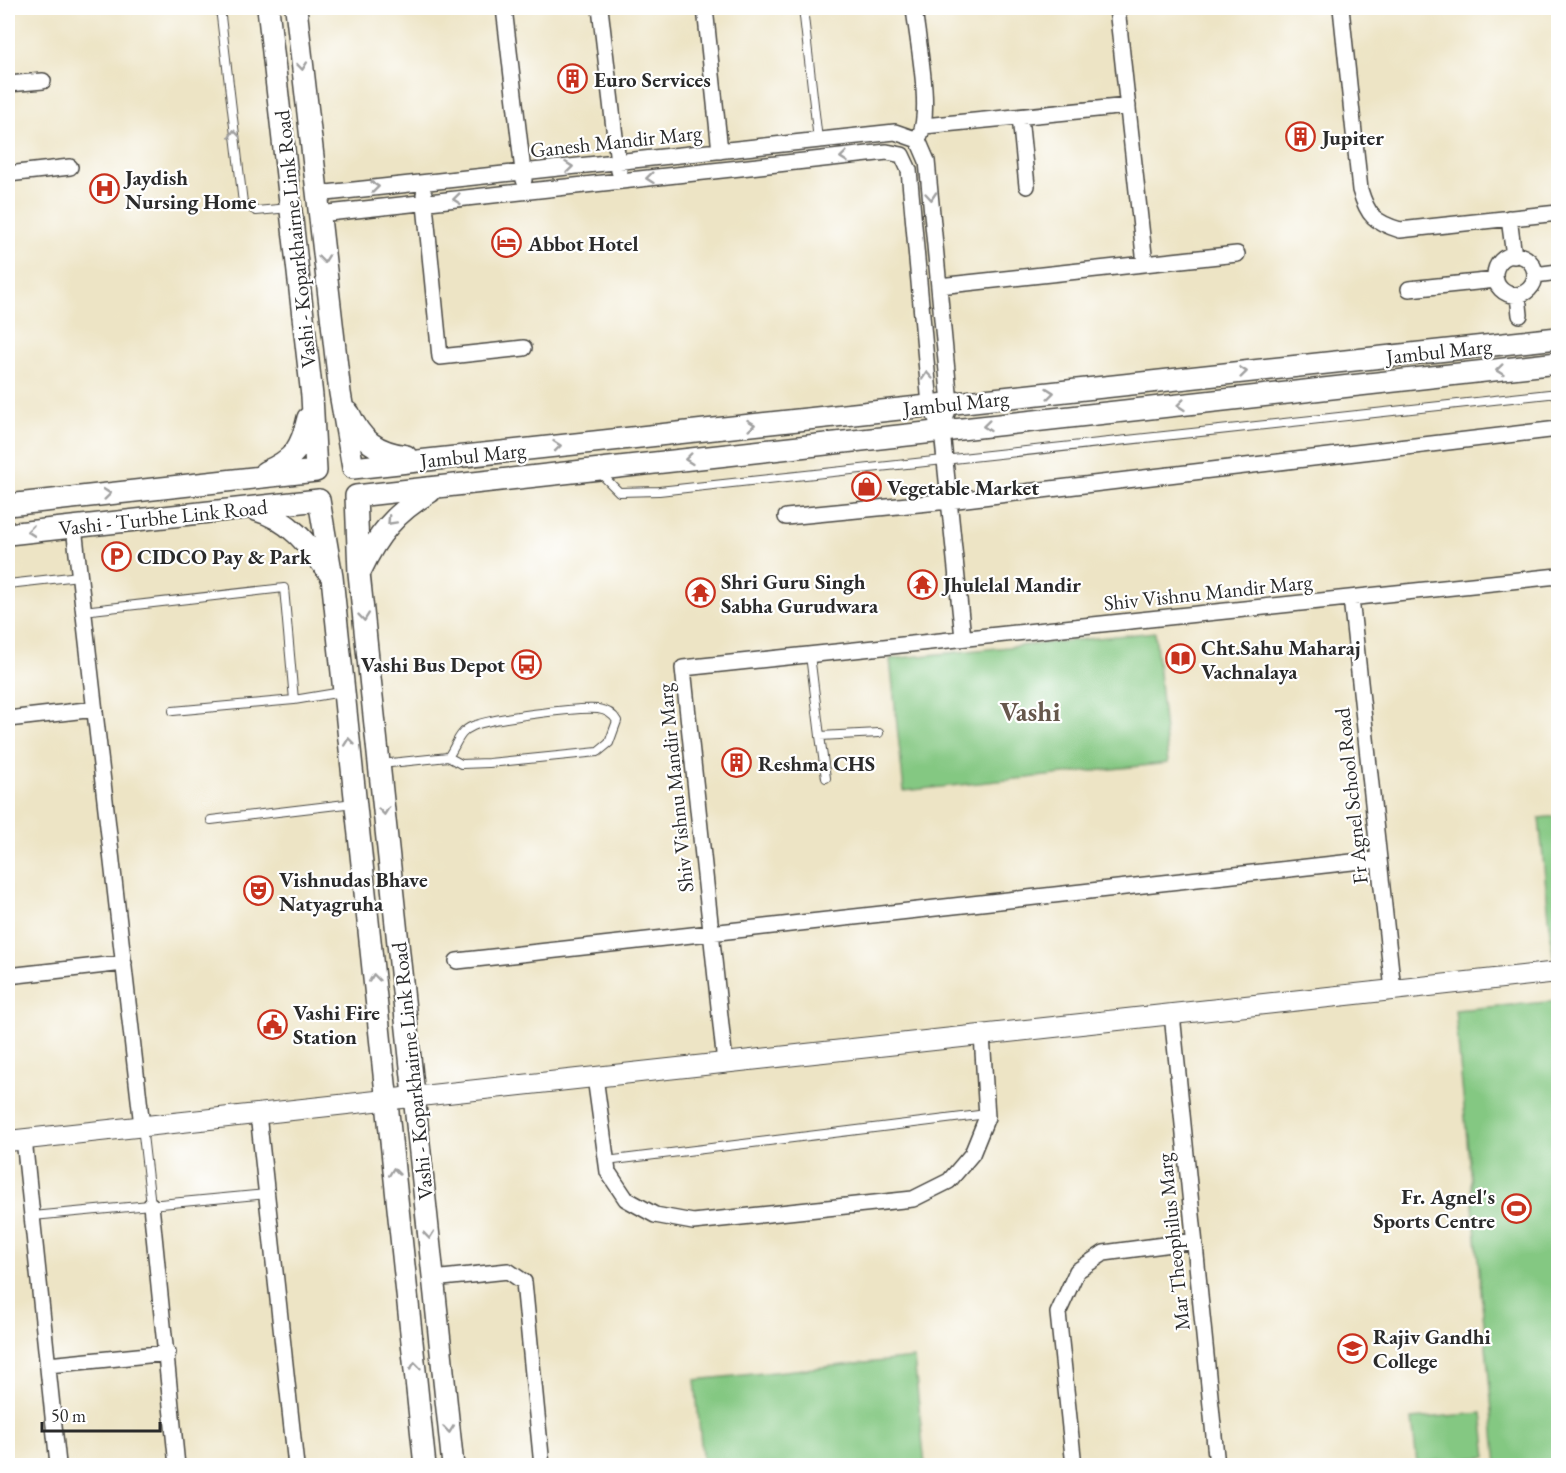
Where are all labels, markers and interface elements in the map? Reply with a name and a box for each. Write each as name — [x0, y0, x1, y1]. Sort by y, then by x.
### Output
one-way arrow — [296, 61, 308, 70]
building icon: Euro Services — [557, 63, 589, 95]
place label: Euro Services — [594, 66, 711, 93]
street label: Vashi - Koparkhairne Link Road — [268, 108, 322, 369]
street label: Ganesh Mandir Marg — [529, 118, 704, 163]
building icon: Jupiter — [1285, 121, 1317, 153]
place label: Jupiter — [1320, 124, 1384, 151]
one-way arrow — [228, 129, 240, 138]
one-way arrow — [840, 150, 849, 163]
one-way arrow — [565, 161, 574, 174]
place label: Jaydish Nursing Home — [123, 164, 257, 215]
one-way arrow — [646, 171, 655, 184]
hospital icon: Jaydish Nursing Home — [88, 173, 120, 205]
one-way arrow — [371, 182, 380, 194]
one-way arrow — [924, 192, 937, 201]
one-way arrow — [452, 193, 461, 205]
hotel icon: Abbot Hotel — [491, 227, 523, 259]
place label: Abbot Hotel — [527, 230, 638, 257]
one-way arrow — [318, 255, 330, 264]
street label: Jambul Marg — [1383, 332, 1494, 370]
one-way arrow — [1496, 363, 1505, 376]
one-way arrow — [1239, 366, 1248, 379]
one-way arrow — [921, 371, 934, 380]
street label: Jambul Marg — [900, 384, 1011, 422]
one-way arrow — [1045, 387, 1054, 400]
one-way arrow — [1177, 398, 1186, 411]
one-way arrow — [747, 419, 756, 432]
one-way arrow — [983, 419, 992, 432]
street label: Jambul Marg — [417, 436, 528, 474]
one-way arrow — [553, 440, 562, 453]
one-way arrow — [685, 453, 694, 465]
shop icon: Vegetable Market — [850, 471, 882, 503]
place label: Vegetable Market — [887, 474, 1039, 501]
one-way arrow — [103, 488, 112, 501]
street label: Vashi - Turbhe Link Road — [57, 493, 269, 541]
one-way arrow — [387, 515, 398, 525]
one-way arrow — [27, 524, 36, 537]
parking icon: CIDCO Pay & Park — [100, 540, 132, 572]
place label: CIDCO Pay & Park — [137, 543, 312, 570]
place label: Shri Guru Singh Sabha Gurudwara — [721, 568, 879, 619]
temple icon: Jhulelal Mandir — [906, 568, 938, 600]
street label: Shiv Vishnu Mandir Marg — [1102, 568, 1315, 616]
place label: Jhulelal Mandir — [941, 571, 1081, 598]
temple icon: Shri Guru Singh Sabha Gurudwara — [684, 577, 716, 609]
one-way arrow — [357, 613, 370, 622]
place label: Cht.Sahu Maharaj Vachnalaya — [1201, 634, 1361, 685]
library icon: Cht.Sahu Maharaj Vachnalaya — [1164, 643, 1196, 675]
bus stop icon: Vashi Bus Depot — [510, 648, 542, 680]
place label: Vashi Bus Depot — [361, 651, 505, 678]
street label: Shiv Vishnu Mandir Marg — [651, 681, 699, 894]
district label: Vashi — [1000, 694, 1060, 729]
street label: Fr Agnel School Road — [1328, 706, 1374, 885]
one-way arrow — [343, 737, 356, 747]
building icon: Reshma CHS — [721, 747, 753, 779]
place label: Reshma CHS — [758, 750, 875, 777]
one-way arrow — [377, 807, 390, 816]
place label: Vishnudas Bhave Natyagruha — [279, 866, 428, 917]
theatre icon: Vishnudas Bhave Natyagruha — [242, 875, 274, 907]
street label: Vashi - Koparkhairne Link Road — [385, 940, 439, 1201]
one-way arrow — [368, 973, 381, 982]
place label: Vashi Fire Station — [293, 999, 380, 1050]
public building icon: Vashi Fire Station — [256, 1008, 288, 1040]
street label: Mar Theophilus Marg — [1150, 1151, 1196, 1332]
one-way arrow — [388, 1167, 401, 1176]
place label: Fr. Agnel's Sports Centre — [1373, 1183, 1495, 1234]
sports icon: Fr. Agnel's Sports Centre — [1500, 1192, 1532, 1224]
one-way arrow — [422, 1231, 435, 1240]
place label: Rajiv Gandhi College — [1373, 1323, 1491, 1374]
school or university icon: Rajiv Gandhi College — [1336, 1332, 1368, 1364]
one-way arrow — [409, 1361, 421, 1370]
scale bar — [42, 1395, 160, 1433]
text: 50 m — [51, 1404, 86, 1427]
one-way arrow — [442, 1424, 455, 1434]

